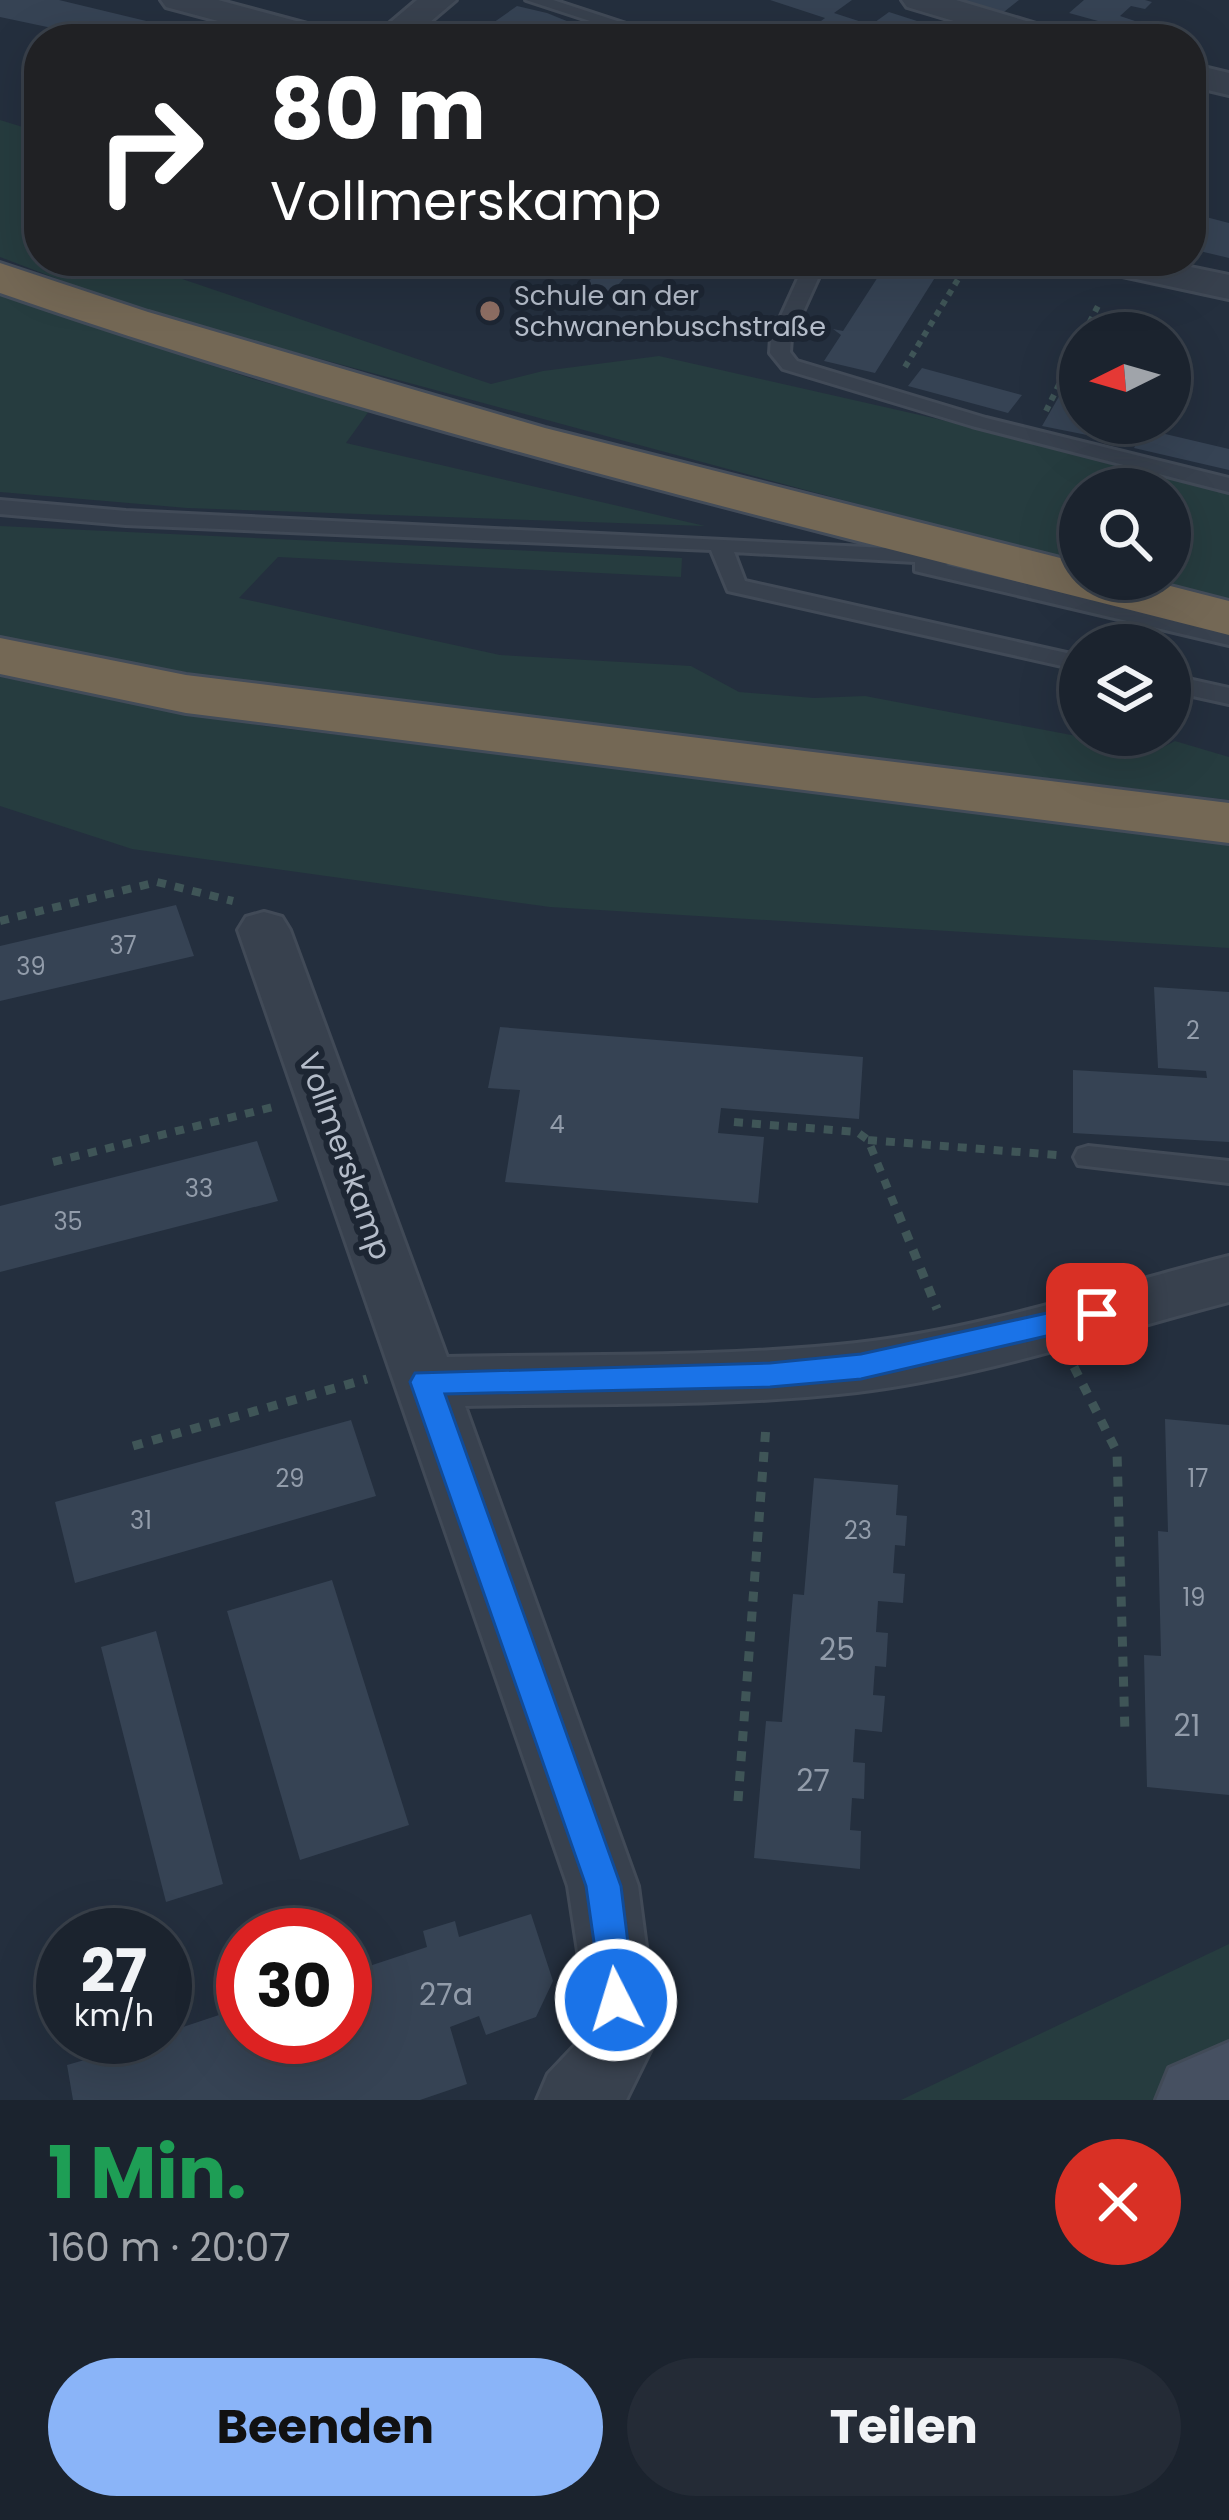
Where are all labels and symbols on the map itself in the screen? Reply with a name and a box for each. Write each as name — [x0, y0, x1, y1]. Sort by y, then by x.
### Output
place label: Schule an der Schwanenbuschstraße — [514, 277, 826, 345]
marker: Schule an der Schwanenbuschstraße — [477, 298, 503, 324]
north arrow — [1059, 312, 1191, 444]
house number: 37 — [109, 929, 137, 962]
house number: 39 — [16, 950, 46, 983]
house number: 2 — [1186, 1014, 1200, 1047]
street label: Vollmerskamp — [288, 1046, 402, 1266]
house number: 4 — [549, 1108, 565, 1141]
house number: 33 — [185, 1172, 213, 1205]
house number: 35 — [53, 1205, 83, 1238]
pin — [1046, 1263, 1148, 1365]
house number: 29 — [276, 1462, 304, 1495]
house number: 17 — [1188, 1462, 1208, 1495]
house number: 31 — [130, 1504, 152, 1537]
house number: 23 — [844, 1514, 872, 1547]
house number: 19 — [1183, 1581, 1205, 1614]
house number: 25 — [819, 1628, 855, 1671]
house number: 21 — [1174, 1704, 1200, 1747]
house number: 27 — [796, 1759, 830, 1802]
speed limit sign: 30 — [216, 1908, 372, 2064]
position arrow — [553, 1937, 679, 2063]
house number: 27a — [419, 1973, 473, 2016]

